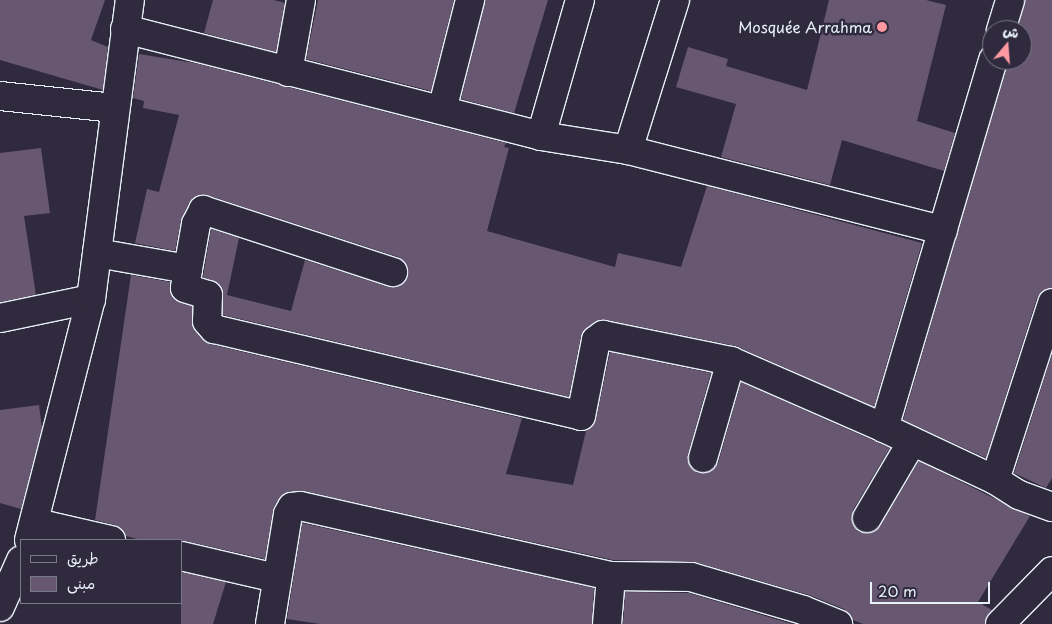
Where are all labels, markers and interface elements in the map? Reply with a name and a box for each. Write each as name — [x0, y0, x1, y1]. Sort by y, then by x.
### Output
place label: Mosquée Arrahma — [737, 18, 872, 36]
text: ش — [1001, 19, 1022, 44]
north arrow — [982, 20, 1032, 70]
marker: Mosquée Arrahma — [876, 21, 888, 33]
legend — [20, 539, 182, 604]
text: طريق — [67, 546, 99, 569]
text: مبنى — [67, 571, 95, 594]
scale bar — [872, 572, 992, 604]
text: 20 m — [878, 579, 917, 602]

